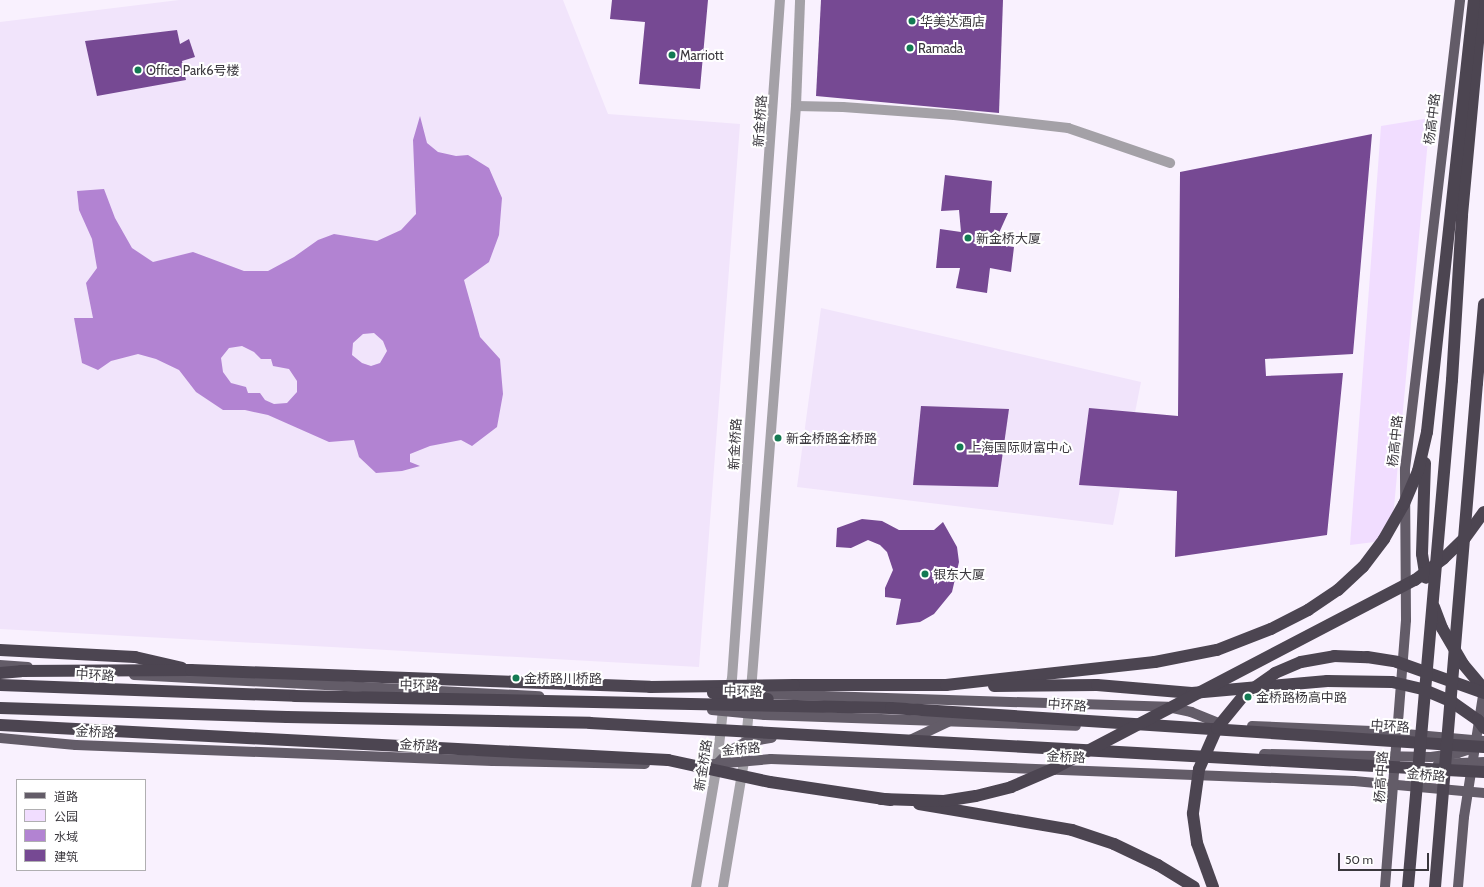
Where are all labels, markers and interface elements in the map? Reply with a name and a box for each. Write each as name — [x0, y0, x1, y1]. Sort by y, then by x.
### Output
place label: 华美达酒店 — [920, 13, 985, 29]
marker: 华美达酒店 — [907, 16, 917, 26]
place label: Ramada — [918, 40, 963, 56]
marker: Ramada — [905, 43, 915, 53]
place label: Marriott — [680, 47, 724, 63]
marker: Marriott — [667, 50, 677, 60]
place label: Office Park6号楼 — [146, 62, 240, 78]
marker: Office Park6号楼 — [133, 65, 143, 75]
street label: 杨高中路 — [1421, 92, 1443, 146]
street label: 新金桥路 — [750, 95, 770, 147]
place label: 新金桥大厦 — [976, 230, 1041, 246]
marker: 新金桥大厦 — [963, 233, 973, 243]
street label: 杨高中路 — [1385, 414, 1405, 468]
street label: 新金桥路 — [726, 418, 744, 470]
place label: 新金桥路金桥路 — [786, 430, 877, 446]
marker: 新金桥路金桥路 — [773, 433, 783, 443]
place label: 上海国际财富中心 — [968, 439, 1072, 455]
marker: 上海国际财富中心 — [955, 442, 965, 452]
place label: 银东大厦 — [933, 566, 985, 582]
marker: 银东大厦 — [920, 569, 930, 579]
street label: 中环路 — [75, 666, 115, 684]
place label: 金桥路川桥路 — [524, 670, 602, 686]
marker: 金桥路川桥路 — [511, 673, 521, 683]
street label: 中环路 — [399, 677, 439, 693]
street label: 中环路 — [723, 683, 763, 699]
place label: 金桥路杨高中路 — [1256, 689, 1347, 705]
marker: 金桥路杨高中路 — [1243, 692, 1253, 702]
street label: 中环路 — [1047, 696, 1087, 714]
street label: 中环路 — [1370, 717, 1410, 735]
street label: 金桥路 — [75, 724, 115, 740]
street label: 金桥路 — [399, 736, 439, 754]
street label: 新金桥路 — [691, 738, 715, 792]
street label: 金桥路 — [721, 740, 761, 758]
street label: 金桥路 — [1046, 749, 1086, 765]
street label: 杨高中路 — [1371, 751, 1391, 803]
street label: 金桥路 — [1406, 766, 1446, 784]
legend — [16, 779, 146, 871]
text: 道路 — [54, 789, 78, 804]
text: 公园 — [54, 809, 78, 824]
text: 水域 — [54, 829, 78, 844]
scale bar — [1340, 845, 1431, 871]
text: 建筑 — [54, 849, 78, 864]
text: 50 m — [1345, 852, 1373, 867]

